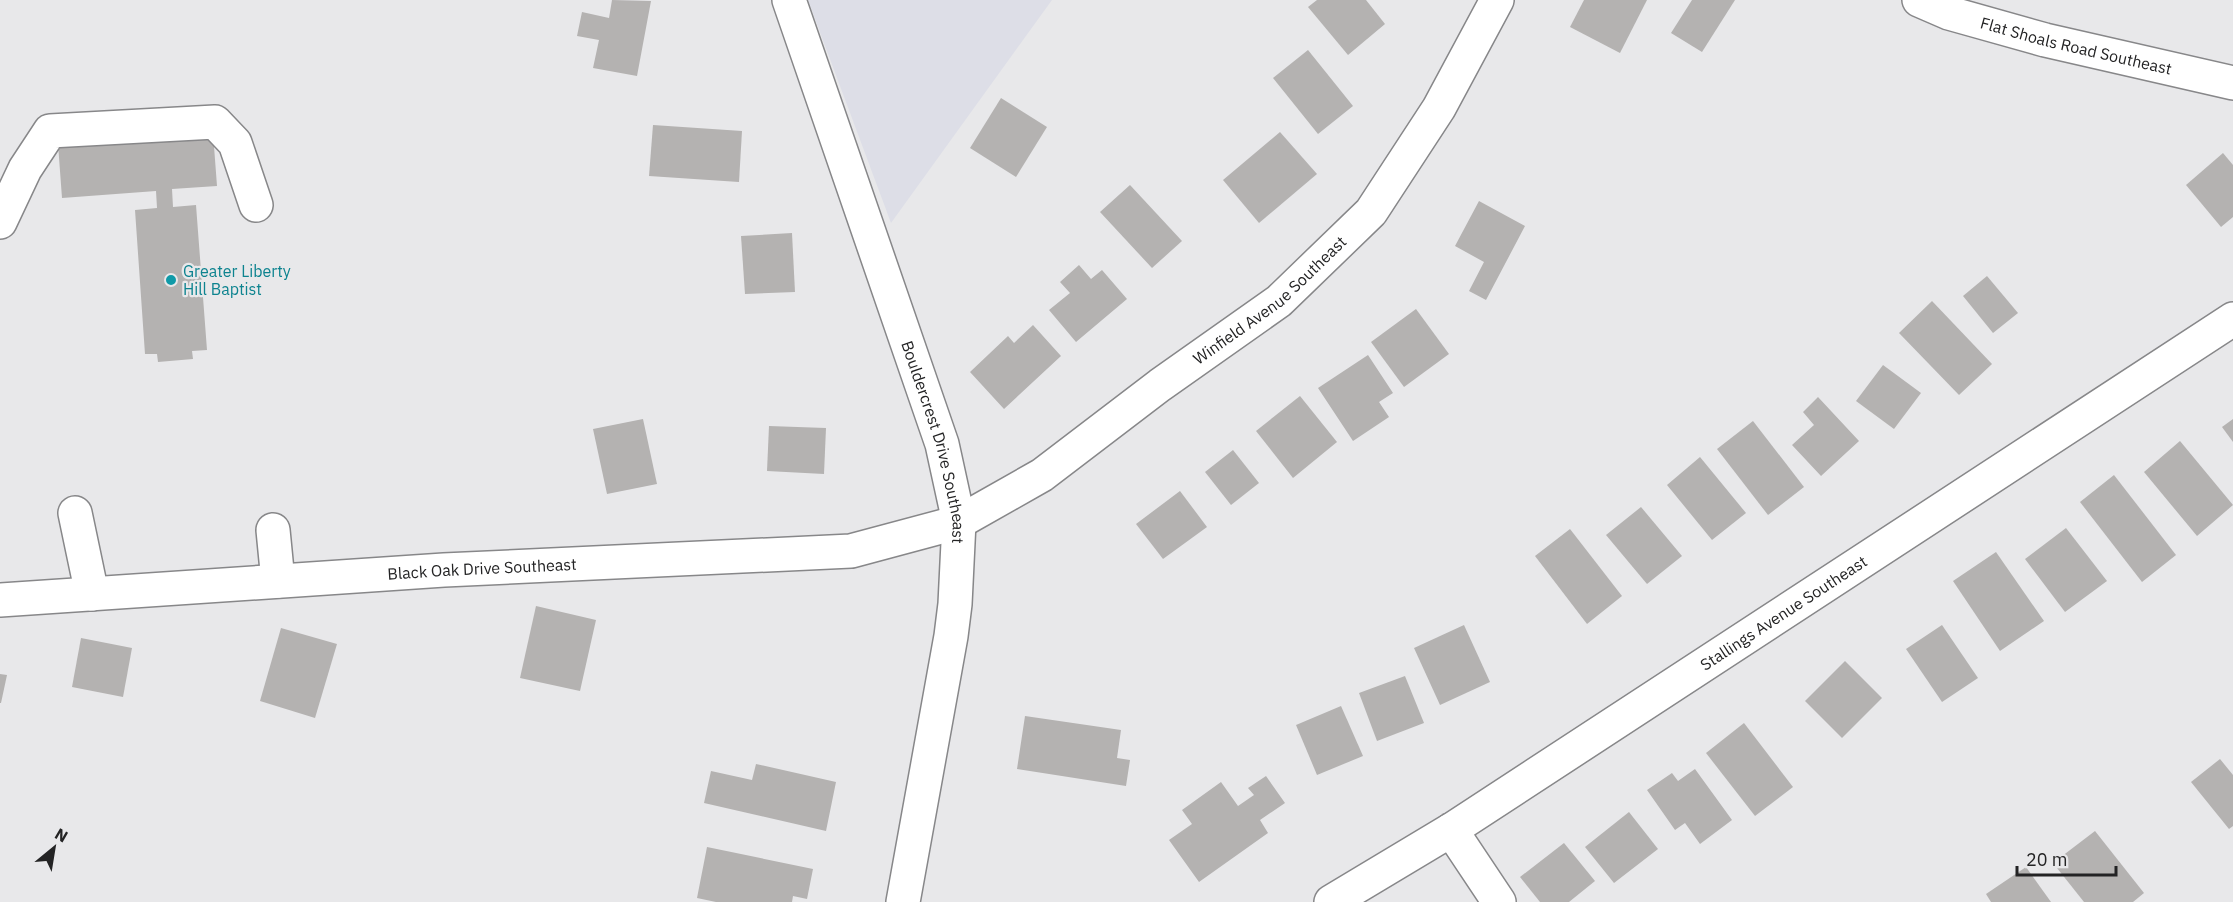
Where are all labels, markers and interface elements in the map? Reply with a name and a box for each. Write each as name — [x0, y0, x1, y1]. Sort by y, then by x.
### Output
street label: Flat Shoals Road Southeast — [1978, 12, 2174, 79]
street label: Winfield Avenue Southeast — [1189, 232, 1350, 369]
place label: Greater Liberty Hill Baptist — [183, 261, 291, 299]
marker: Greater Liberty Hill Baptist — [164, 273, 178, 287]
street label: Bouldercrest Drive Southeast — [897, 338, 969, 544]
street label: Stallings Avenue Southeast — [1696, 551, 1871, 675]
street label: Black Oak Drive Southeast — [387, 554, 577, 584]
north arrow — [24, 818, 84, 878]
text: N — [51, 823, 72, 847]
scale bar — [2017, 839, 2116, 877]
text: 20 m — [2026, 848, 2068, 871]

